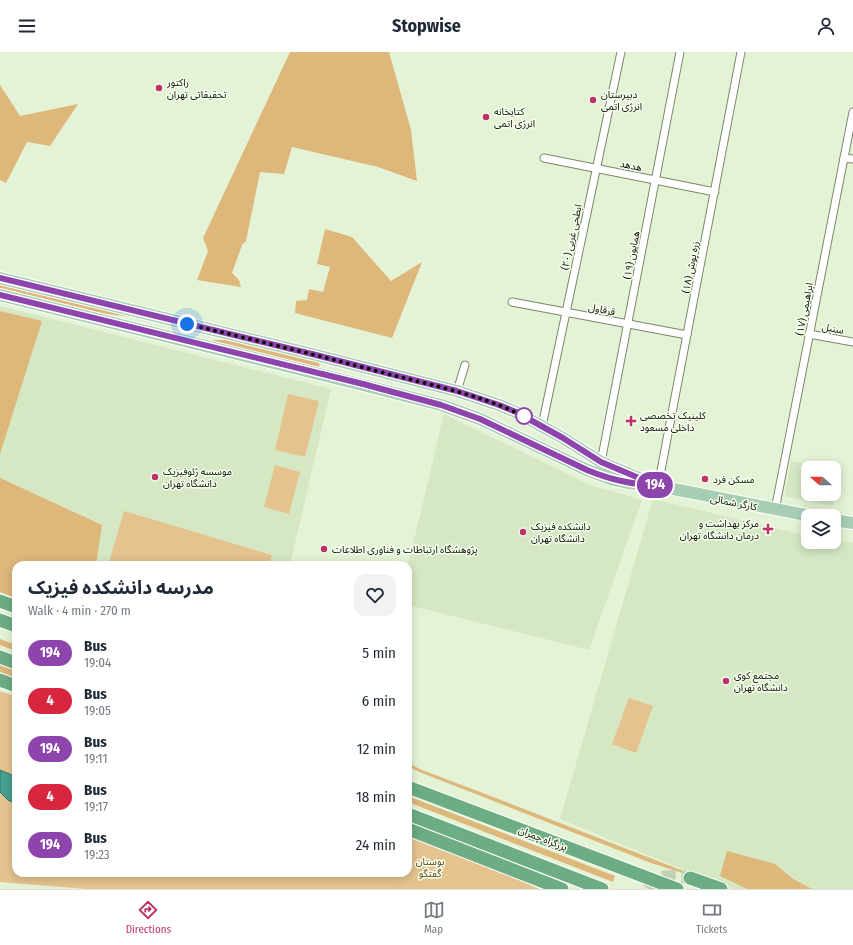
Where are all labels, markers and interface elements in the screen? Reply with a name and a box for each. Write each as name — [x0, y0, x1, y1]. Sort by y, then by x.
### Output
icon: menu — [16, 15, 38, 37]
text: Stopwise — [392, 15, 461, 37]
icon: person — [815, 15, 837, 37]
place label: راکتور تحقیقاتی تهران — [166, 77, 227, 101]
marker: راکتور تحقیقاتی تهران — [154, 83, 164, 93]
place label: دبیرستان انرژی اتمی — [601, 89, 642, 113]
marker: دبیرستان انرژی اتمی — [588, 95, 598, 105]
place label: کتابخانه انرژی اتمی — [494, 106, 535, 130]
marker: کتابخانه انرژی اتمی — [481, 112, 491, 122]
street label: هدهد — [619, 158, 643, 174]
street label: ابطحی غربی (۲۰) — [558, 203, 585, 271]
street label: همایون (۱۹) — [620, 230, 643, 280]
street label: زره پوش (۱۸) — [679, 240, 702, 294]
street label: ابراهیمی (۱۷) — [793, 282, 816, 337]
street label: قرقاول — [587, 302, 617, 319]
your location — [177, 314, 197, 334]
street label: سنبل — [821, 321, 845, 337]
unlabelled marker — [515, 407, 533, 425]
place label: کلینیک تخصصی داخلی مسعود — [640, 410, 707, 434]
marker: کلینیک تخصصی داخلی مسعود — [625, 415, 637, 427]
north arrow — [801, 461, 841, 501]
map controls — [801, 461, 841, 549]
place label: موسسه ژئوفیزیک دانشگاه تهران — [163, 466, 232, 490]
marker: موسسه ژئوفیزیک دانشگاه تهران — [150, 472, 160, 482]
line badge: 194 — [632, 472, 678, 498]
marker: مسکن فرد — [700, 474, 710, 484]
place label: مسکن فرد — [713, 474, 754, 486]
text: 194 — [645, 476, 665, 493]
street label: کارگر شمالی — [709, 493, 759, 514]
button: layers — [801, 509, 841, 549]
place label: مرکز بهداشت و درمان دانشگاه تهران — [680, 518, 759, 542]
place label: دانشکده فیزیک دانشگاه تهران — [531, 521, 591, 545]
marker: مرکز بهداشت و درمان دانشگاه تهران — [762, 523, 774, 535]
marker: دانشکده فیزیک دانشگاه تهران — [518, 527, 528, 537]
marker: پژوهشگاه ارتباطات و فناوری اطلاعات — [319, 544, 329, 554]
place label: پژوهشگاه ارتباطات و فناوری اطلاعات — [332, 544, 478, 556]
button: heart — [354, 574, 396, 616]
text: مدرسه دانشکده فیزیک — [28, 576, 214, 599]
text: Walk · 4 min · 270 m — [28, 603, 131, 618]
text: Bus — [84, 637, 107, 655]
text: 194 — [40, 644, 60, 661]
text: 5 min — [362, 644, 396, 662]
text: 19:04 — [84, 655, 111, 670]
place label: مجتمع کوی دانشگاه تهران — [734, 670, 788, 694]
marker: مجتمع کوی دانشگاه تهران — [721, 676, 731, 686]
text: Bus — [84, 685, 107, 703]
text: 4 — [46, 692, 54, 709]
text: 6 min — [362, 692, 396, 710]
text: 19:05 — [84, 703, 111, 718]
text: Bus — [84, 733, 107, 751]
text: 194 — [40, 740, 60, 757]
text: 12 min — [357, 740, 396, 758]
text: 19:11 — [84, 751, 108, 766]
text: Bus — [84, 781, 107, 799]
text: 4 — [46, 788, 54, 805]
text: 18 min — [356, 788, 396, 806]
text: 19:17 — [84, 799, 108, 814]
street label: بزرگراه چمران — [517, 824, 569, 854]
text: Bus — [84, 829, 107, 847]
text: 194 — [40, 836, 60, 853]
text: 24 min — [356, 836, 396, 854]
text: 19:23 — [84, 847, 110, 862]
park label: بوستان گفتگو — [416, 856, 445, 880]
tab: Directions — [126, 899, 171, 936]
tab: Map — [423, 899, 445, 936]
tab: Tickets — [696, 899, 727, 936]

